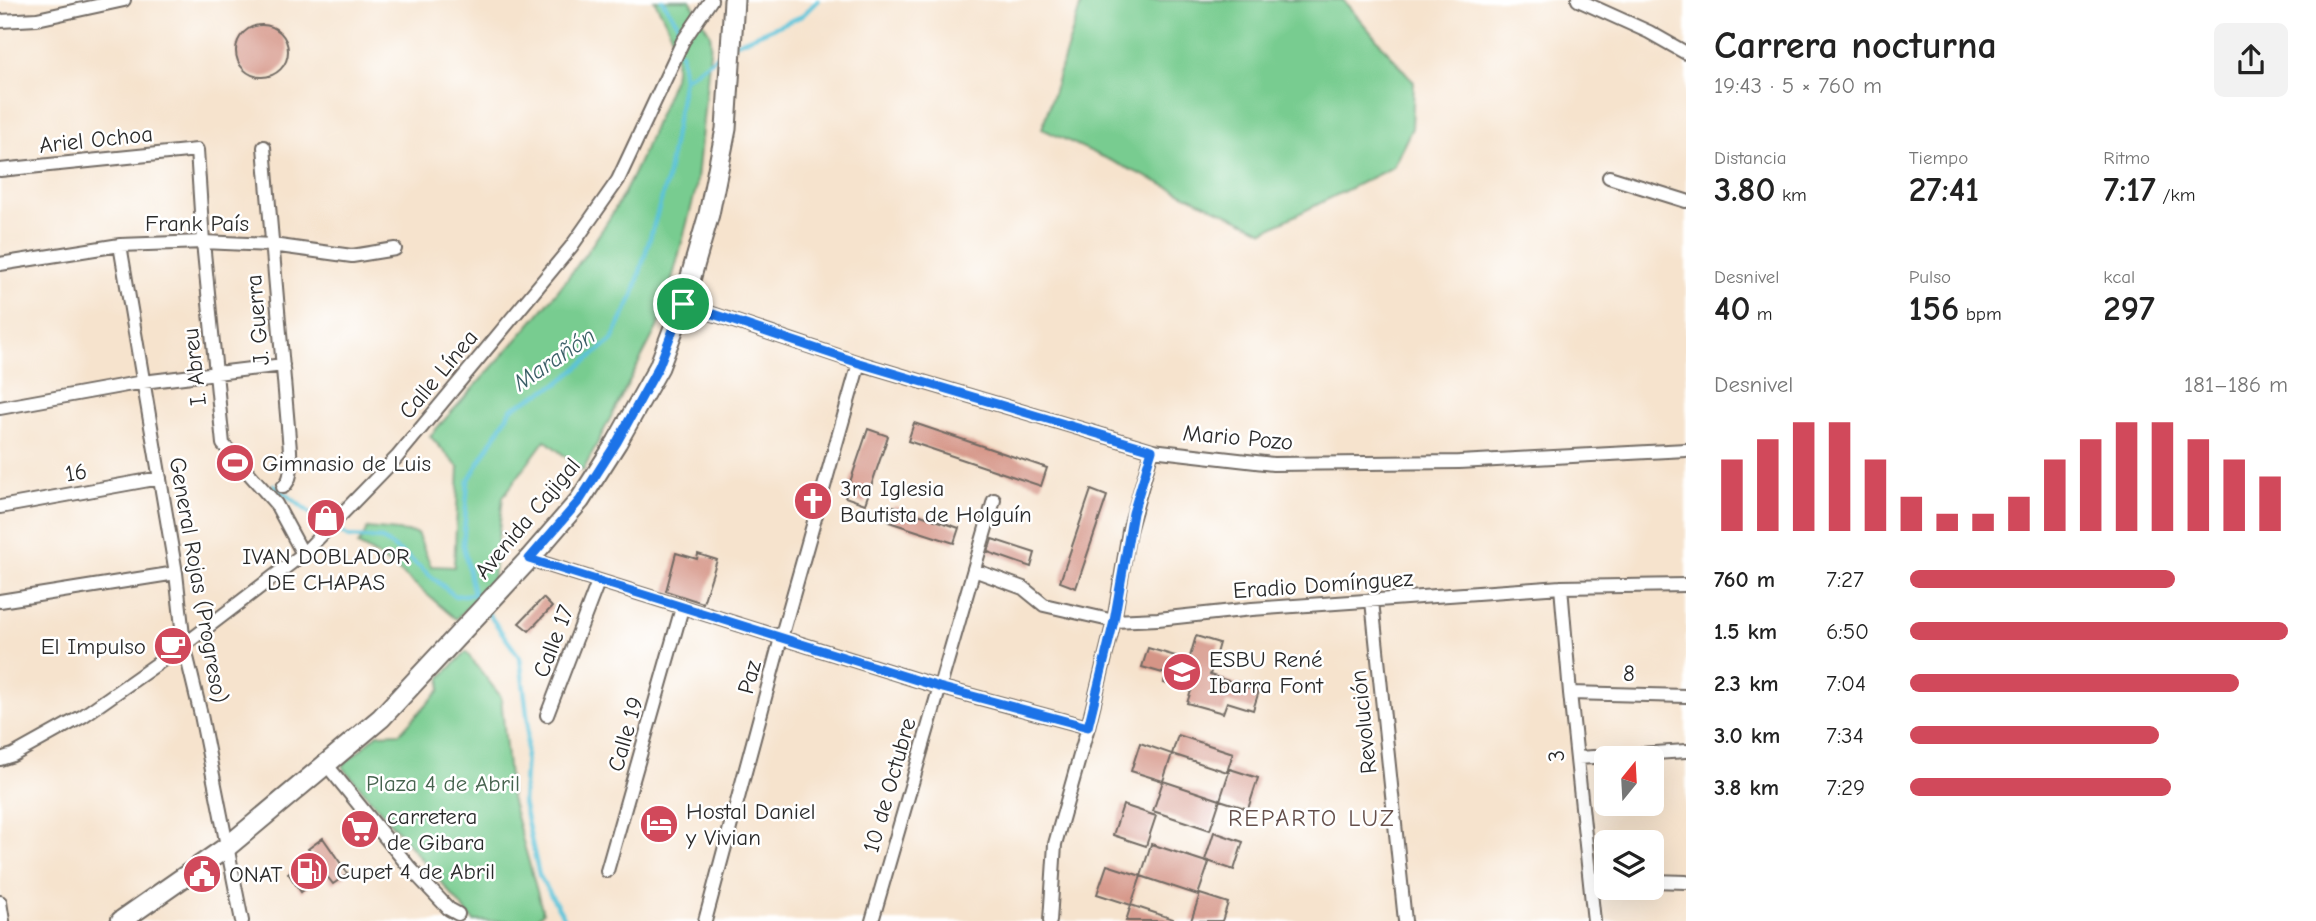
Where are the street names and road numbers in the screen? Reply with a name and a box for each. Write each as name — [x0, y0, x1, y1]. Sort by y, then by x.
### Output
street label: Ariel Ochoa — [38, 120, 154, 159]
street label: Frank País — [145, 210, 249, 237]
street label: J. Guerra — [240, 273, 275, 367]
street label: Calle Línea — [393, 324, 483, 424]
street label: I. Abreu — [177, 327, 212, 407]
street label: Mario Pozo — [1182, 419, 1294, 456]
street label: Avenida Cajigal — [469, 452, 586, 584]
street label: General Rojas (Progreso) — [164, 455, 233, 705]
street label: 16 — [63, 457, 89, 488]
street label: Eradio Domínguez — [1232, 565, 1414, 604]
street label: Calle 17 — [527, 601, 580, 681]
street label: Paz — [732, 657, 767, 697]
street label: 8 — [1623, 660, 1635, 687]
street label: Revolución — [1345, 669, 1382, 775]
street label: Calle 19 — [602, 694, 649, 775]
street label: 10 de Octubre — [857, 715, 922, 856]
street label: 3 — [1542, 749, 1571, 763]

